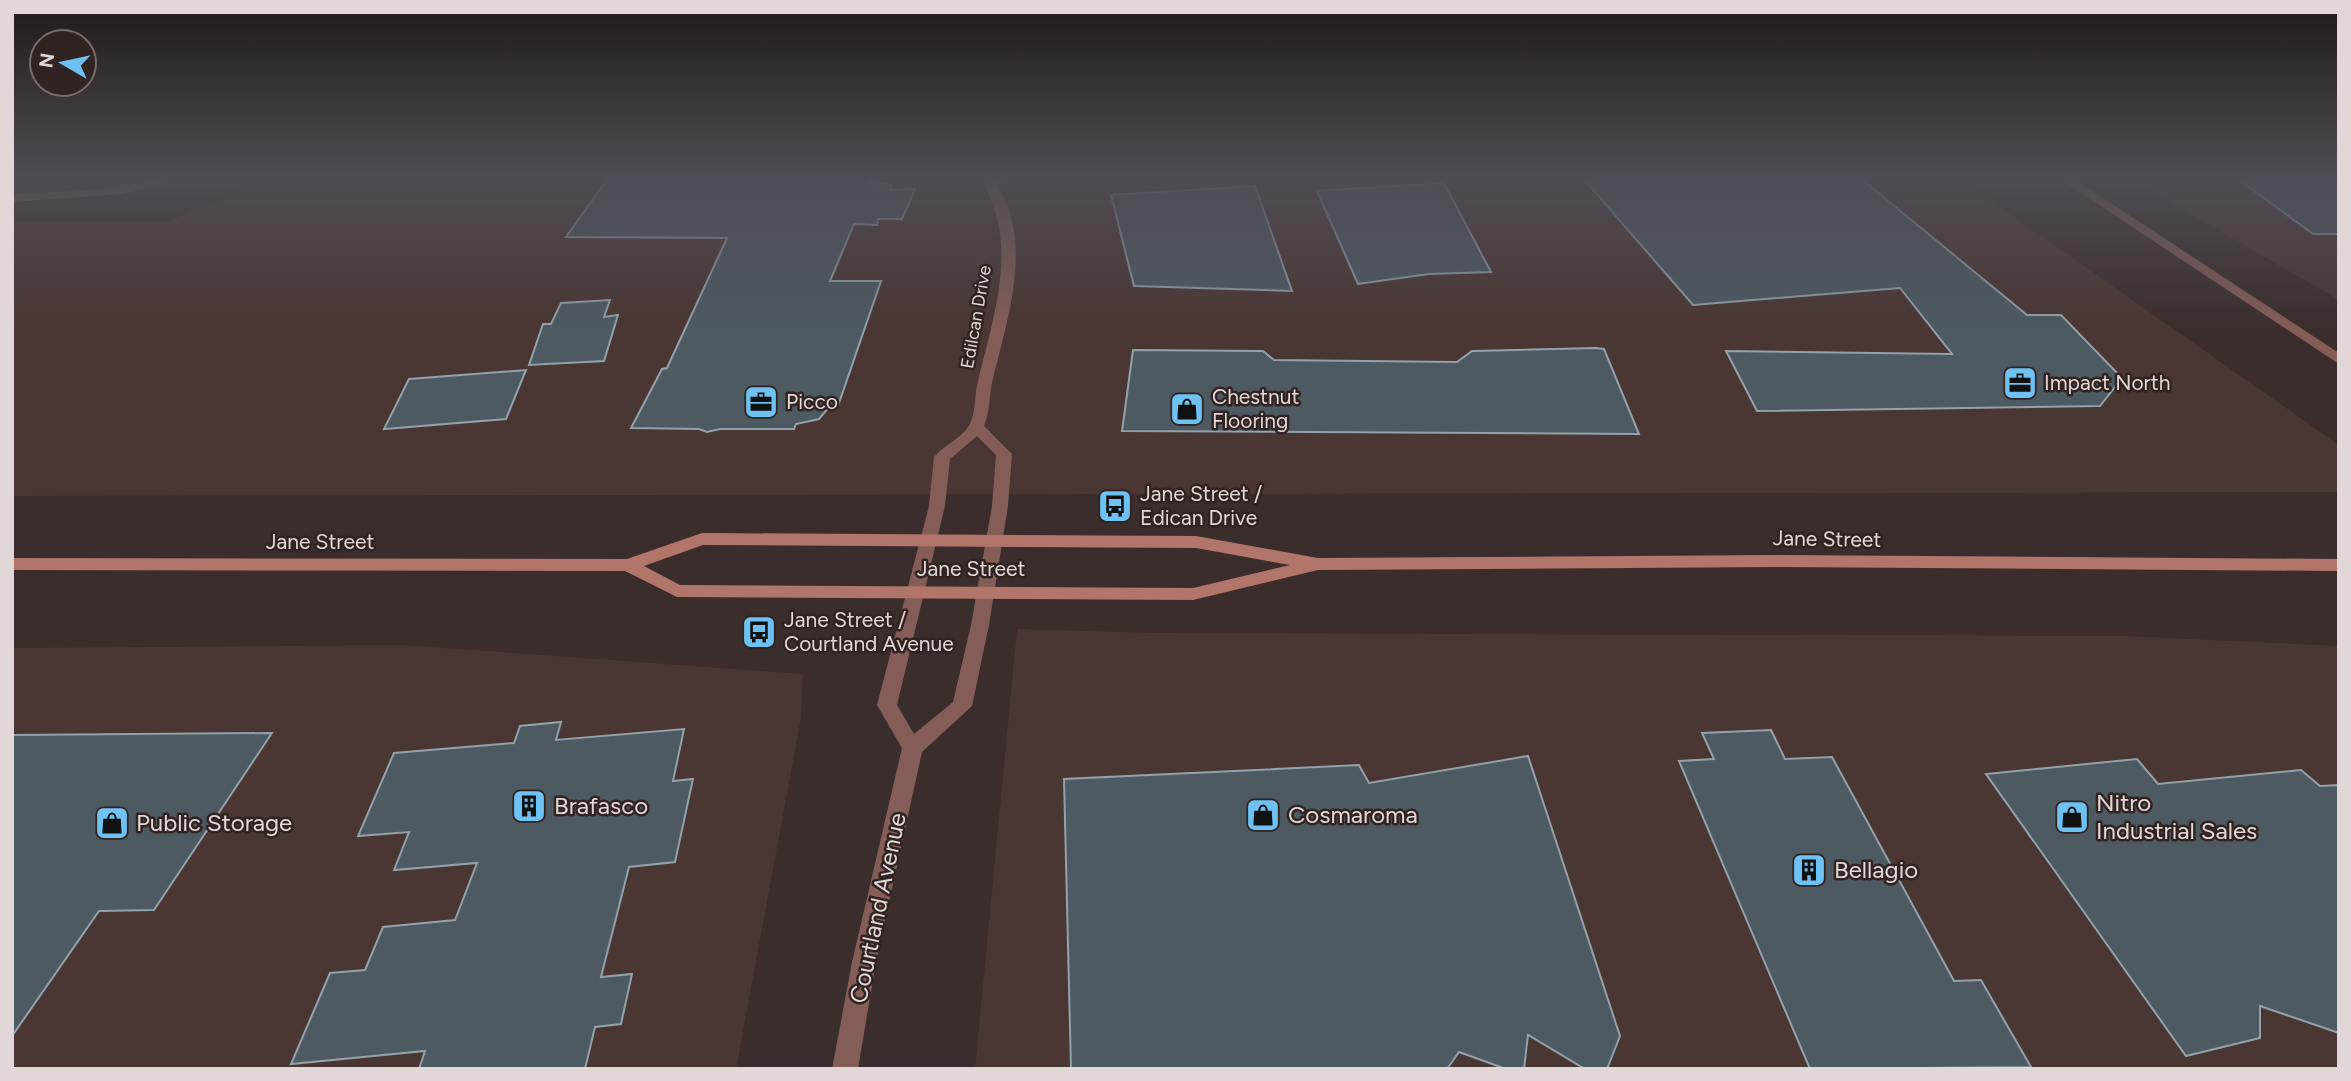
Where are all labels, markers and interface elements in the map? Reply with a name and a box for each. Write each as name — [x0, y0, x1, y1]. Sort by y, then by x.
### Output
north arrow — [28, 28, 98, 98]
text: N — [34, 51, 59, 69]
street label: Edilcan Drive — [956, 264, 996, 370]
office icon: Impact North — [2001, 364, 2039, 402]
place label: Impact North — [2044, 370, 2170, 395]
office icon: Picco — [742, 383, 780, 421]
place label: Chestnut Flooring — [1212, 384, 1299, 433]
place label: Picco — [786, 389, 838, 414]
shop icon: Chestnut Flooring — [1168, 390, 1206, 428]
place label: Jane Street / Edican Drive — [1140, 481, 1262, 530]
bus stop icon: Jane Street / Edican Drive — [1096, 487, 1134, 525]
street label: Jane Street — [1772, 525, 1882, 552]
street label: Jane Street — [266, 529, 374, 554]
street label: Jane Street — [917, 556, 1025, 581]
place label: Jane Street / Courtland Avenue — [784, 607, 954, 656]
bus stop icon: Jane Street / Courtland Avenue — [740, 613, 778, 651]
building icon: Brafasco — [510, 787, 548, 825]
place label: Nitro Industrial Sales — [2096, 788, 2257, 845]
place label: Brafasco — [554, 791, 648, 820]
shop icon: Cosmaroma — [1244, 796, 1282, 834]
shop icon: Nitro Industrial Sales — [2053, 798, 2091, 836]
place label: Cosmaroma — [1288, 800, 1418, 829]
shop icon: Public Storage — [93, 804, 131, 842]
place label: Public Storage — [136, 808, 292, 837]
street label: Courtland Avenue — [843, 810, 912, 1006]
building icon: Bellagio — [1790, 851, 1828, 889]
place label: Bellagio — [1834, 855, 1918, 884]

